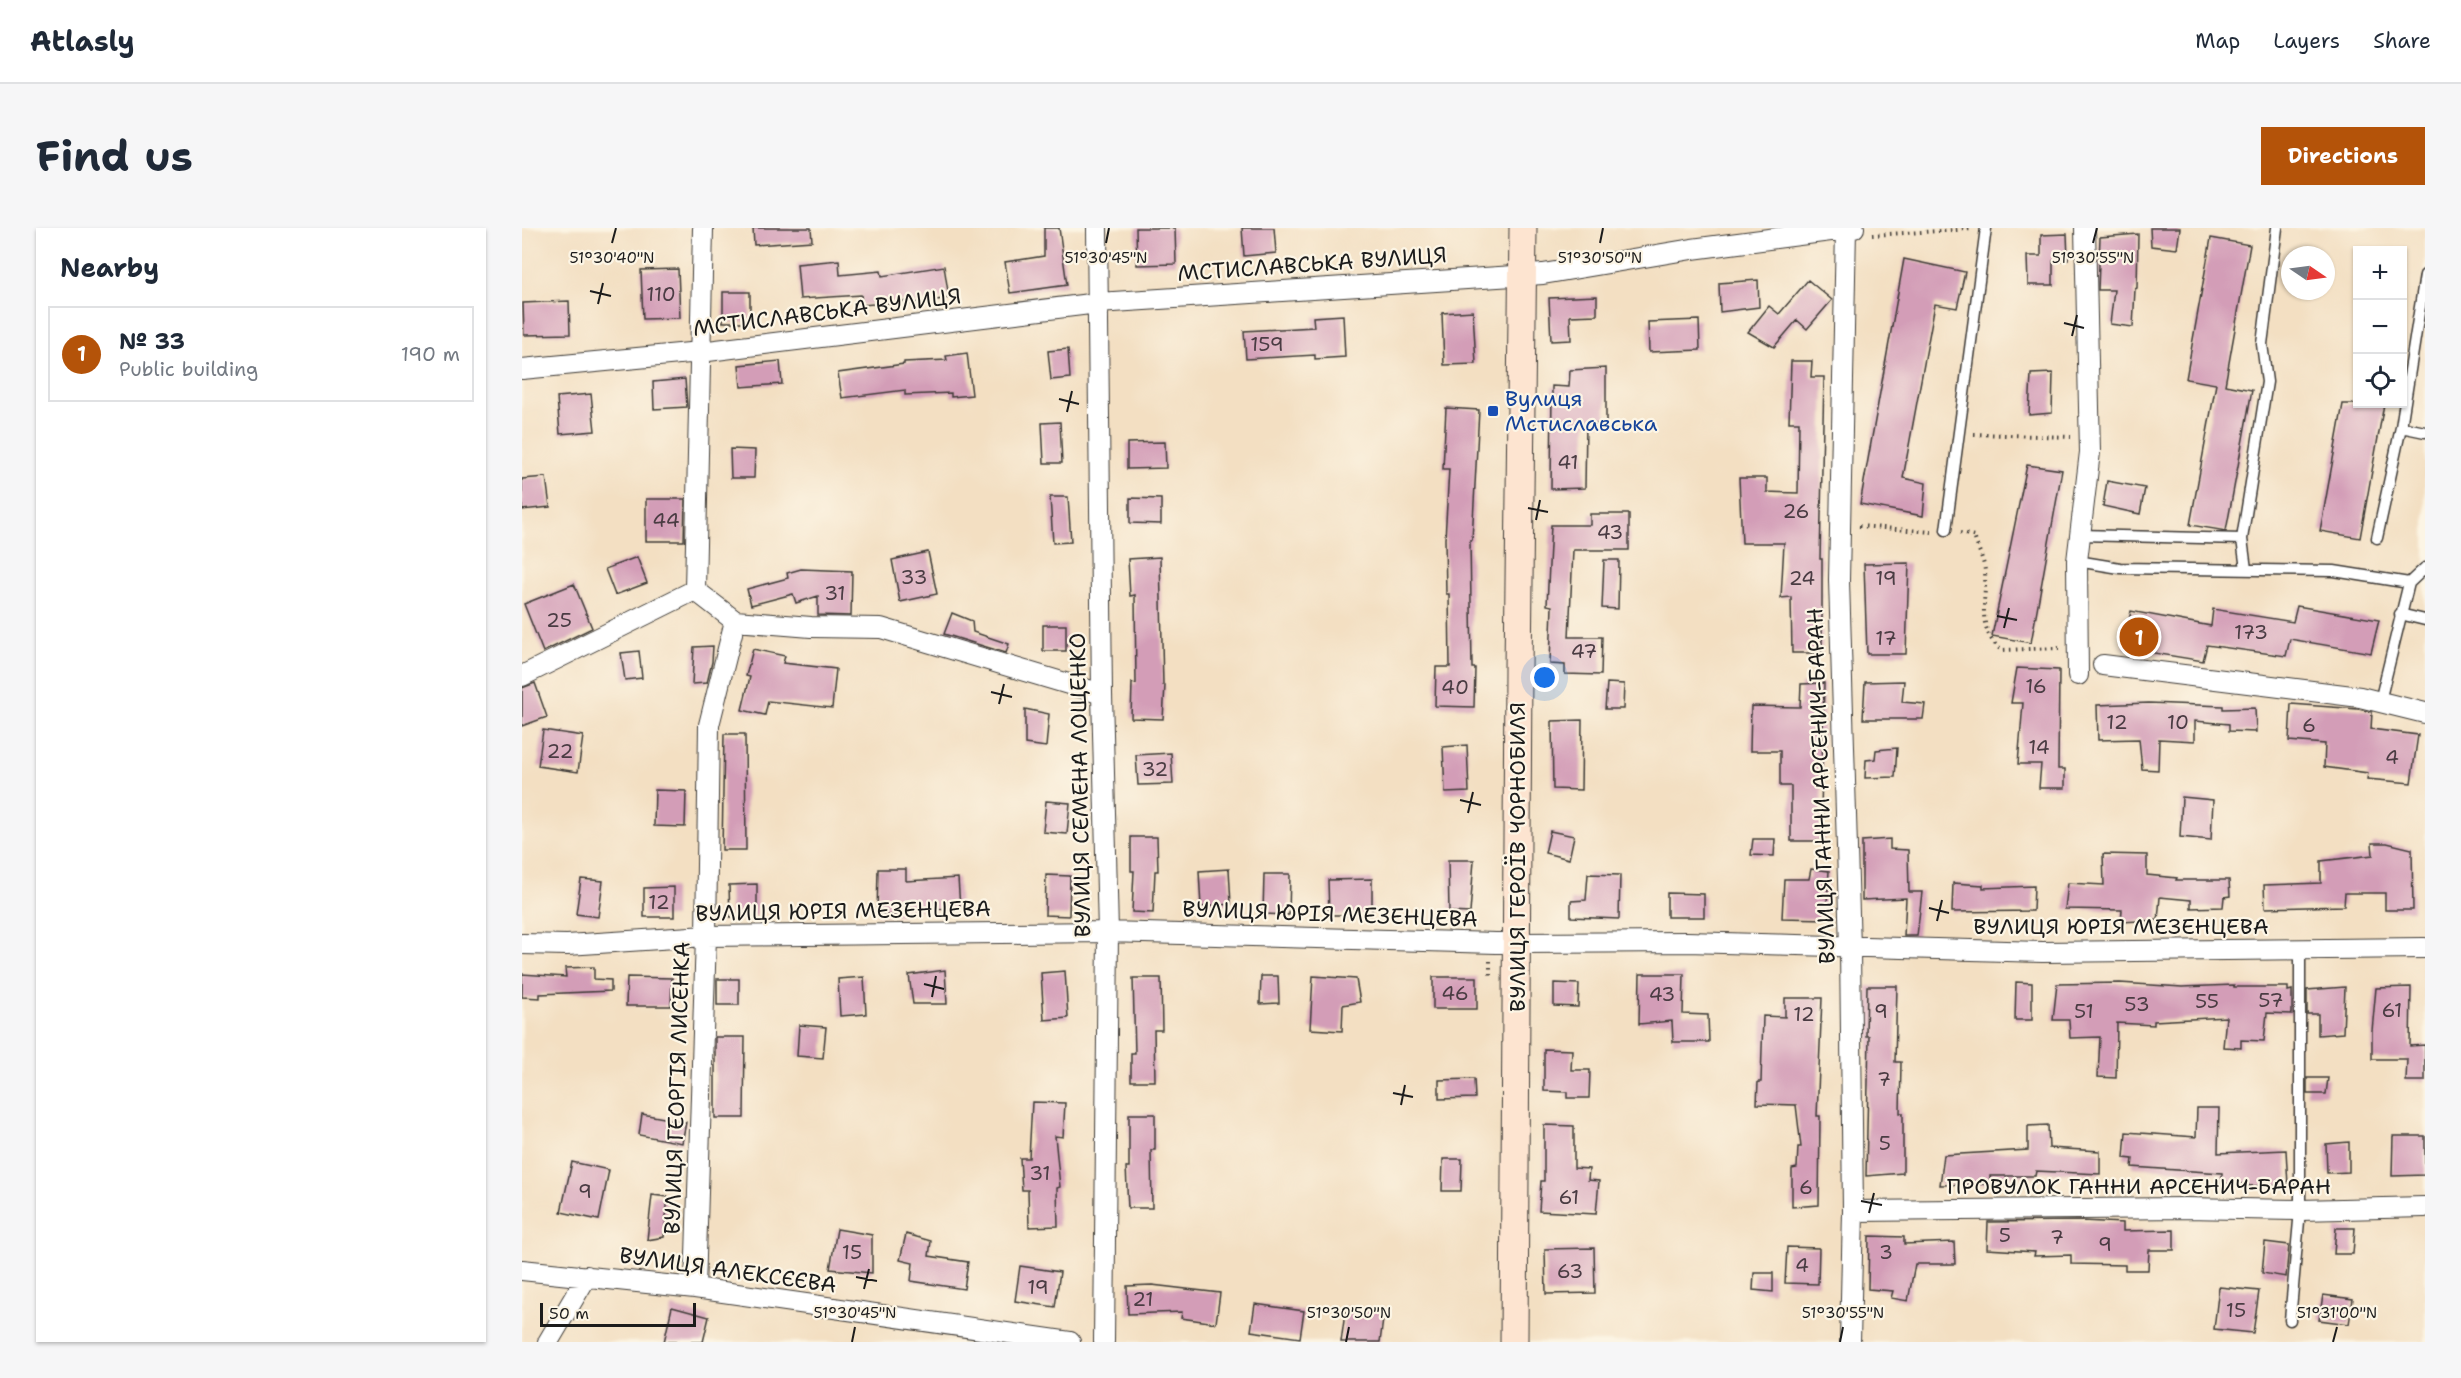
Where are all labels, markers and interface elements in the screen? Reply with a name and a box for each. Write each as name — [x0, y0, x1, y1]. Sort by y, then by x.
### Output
text: Atlasly — [30, 22, 135, 60]
text: Map — [2195, 27, 2240, 55]
text: Layers — [2273, 27, 2340, 55]
text: Share — [2373, 27, 2431, 55]
button: Directions — [2261, 127, 2425, 185]
text: Find us — [36, 128, 193, 184]
street label: МСТИСЛАВСЬКА ВУЛИЦЯ — [1176, 240, 1448, 288]
north arrow — [2281, 246, 2335, 300]
map controls — [2353, 246, 2407, 408]
button: + — [2353, 246, 2407, 300]
text: 51°30'40"N — [569, 248, 655, 268]
text: 51°30'45"N — [1064, 248, 1148, 268]
text: 51°30'50"N — [1558, 248, 1642, 268]
text: 51°30'55"N — [2052, 248, 2134, 268]
text: Nearby — [60, 250, 159, 285]
house number: 110 — [646, 281, 676, 307]
street label: МСТИСЛАВСЬКА ВУЛИЦЯ — [691, 281, 963, 343]
button: − — [2353, 300, 2407, 354]
text: № 33 — [119, 327, 185, 356]
house number: 159 — [1250, 331, 1284, 357]
text: 1 — [77, 341, 86, 367]
text: 190 m — [401, 341, 460, 367]
button: locate — [2353, 354, 2407, 408]
text: Public building — [119, 356, 258, 382]
place label: Вулиця Мстиславська — [1505, 384, 1658, 438]
marker: Вулиця Мстиславська — [1486, 404, 1500, 418]
house number: 41 — [1557, 449, 1579, 475]
house number: 26 — [1782, 498, 1810, 524]
house number: 44 — [652, 507, 680, 533]
house number: 43 — [1597, 519, 1623, 545]
house number: 33 — [901, 564, 927, 590]
house number: 24 — [1789, 565, 1815, 591]
house number: 19 — [1875, 565, 1897, 591]
house number: 31 — [824, 580, 846, 606]
house number: 25 — [546, 607, 572, 633]
street label: ВУЛИЦЯ ГАННИ АРСЕНИЧ-БАРАН — [1800, 608, 1842, 964]
pin: 1 — [2120, 614, 2158, 660]
house number: 173 — [2234, 619, 2268, 645]
house number: 17 — [1875, 625, 1897, 651]
street label: ВУЛИЦЯ СЕМЕНА ЛОЩЕНКО — [1063, 632, 1097, 938]
house number: 47 — [1571, 638, 1597, 664]
your location — [1530, 663, 1559, 692]
house number: 16 — [2025, 673, 2047, 699]
house number: 40 — [1441, 674, 1469, 700]
street label: ВУЛИЦЯ ГЕРОЇВ ЧОРНОБИЛЯ — [1503, 702, 1532, 1012]
house number: 12 — [2106, 709, 2128, 735]
house number: 10 — [2167, 709, 2189, 735]
house number: 6 — [2302, 712, 2316, 738]
house number: 14 — [2028, 734, 2050, 760]
house number: 22 — [547, 738, 574, 764]
house number: 4 — [2385, 744, 2399, 770]
house number: 32 — [1142, 756, 1168, 782]
house number: 12 — [648, 889, 670, 915]
street label: ВУЛИЦЯ ЮРІЯ МЕЗЕНЦЕВА — [695, 894, 991, 928]
street label: ВУЛИЦЯ ЮРІЯ МЕЗЕНЦЕВА — [1182, 894, 1478, 934]
street label: ВУЛИЦЯ ЮРІЯ МЕЗЕНЦЕВА — [1973, 912, 2269, 941]
street label: ВУЛИЦЯ ГЕОРГІЯ ЛИСЕНКА — [657, 941, 697, 1235]
house number: 46 — [1441, 980, 1469, 1006]
house number: 43 — [1649, 981, 1675, 1007]
house number: 57 — [2258, 987, 2284, 1013]
house number: 55 — [2195, 988, 2219, 1014]
house number: 53 — [2124, 991, 2150, 1017]
house number: 61 — [2382, 997, 2402, 1023]
house number: 9 — [1874, 998, 1888, 1024]
house number: 51 — [2074, 998, 2094, 1024]
house number: 12 — [1793, 1001, 1815, 1027]
house number: 7 — [1877, 1066, 1891, 1092]
house number: 5 — [1879, 1130, 1891, 1156]
house number: 31 — [1029, 1160, 1051, 1186]
street label: ПРОВУЛОК ГАННИ АРСЕНИЧ-БАРАН — [1947, 1172, 2331, 1201]
house number: 6 — [1799, 1174, 1813, 1200]
house number: 9 — [578, 1178, 592, 1204]
house number: 61 — [1559, 1184, 1579, 1210]
house number: 5 — [1999, 1222, 2011, 1248]
house number: 7 — [2050, 1224, 2064, 1250]
house number: 9 — [2098, 1231, 2112, 1257]
house number: 15 — [842, 1239, 862, 1265]
house number: 3 — [1879, 1239, 1893, 1265]
street label: ВУЛИЦЯ АЛЕКСЄЄВА — [618, 1240, 838, 1300]
house number: 4 — [1795, 1252, 1809, 1278]
house number: 63 — [1557, 1258, 1583, 1284]
house number: 19 — [1027, 1274, 1049, 1300]
house number: 21 — [1132, 1286, 1154, 1312]
house number: 15 — [2226, 1297, 2246, 1323]
scale bar — [540, 1300, 696, 1328]
text: 50 m — [549, 1303, 589, 1324]
text: 51°30'45"N — [813, 1303, 897, 1323]
text: 51°30'50"N — [1307, 1303, 1391, 1323]
text: 51°30'55"N — [1802, 1303, 1884, 1323]
text: 51°31'00"N — [2297, 1303, 2377, 1323]

